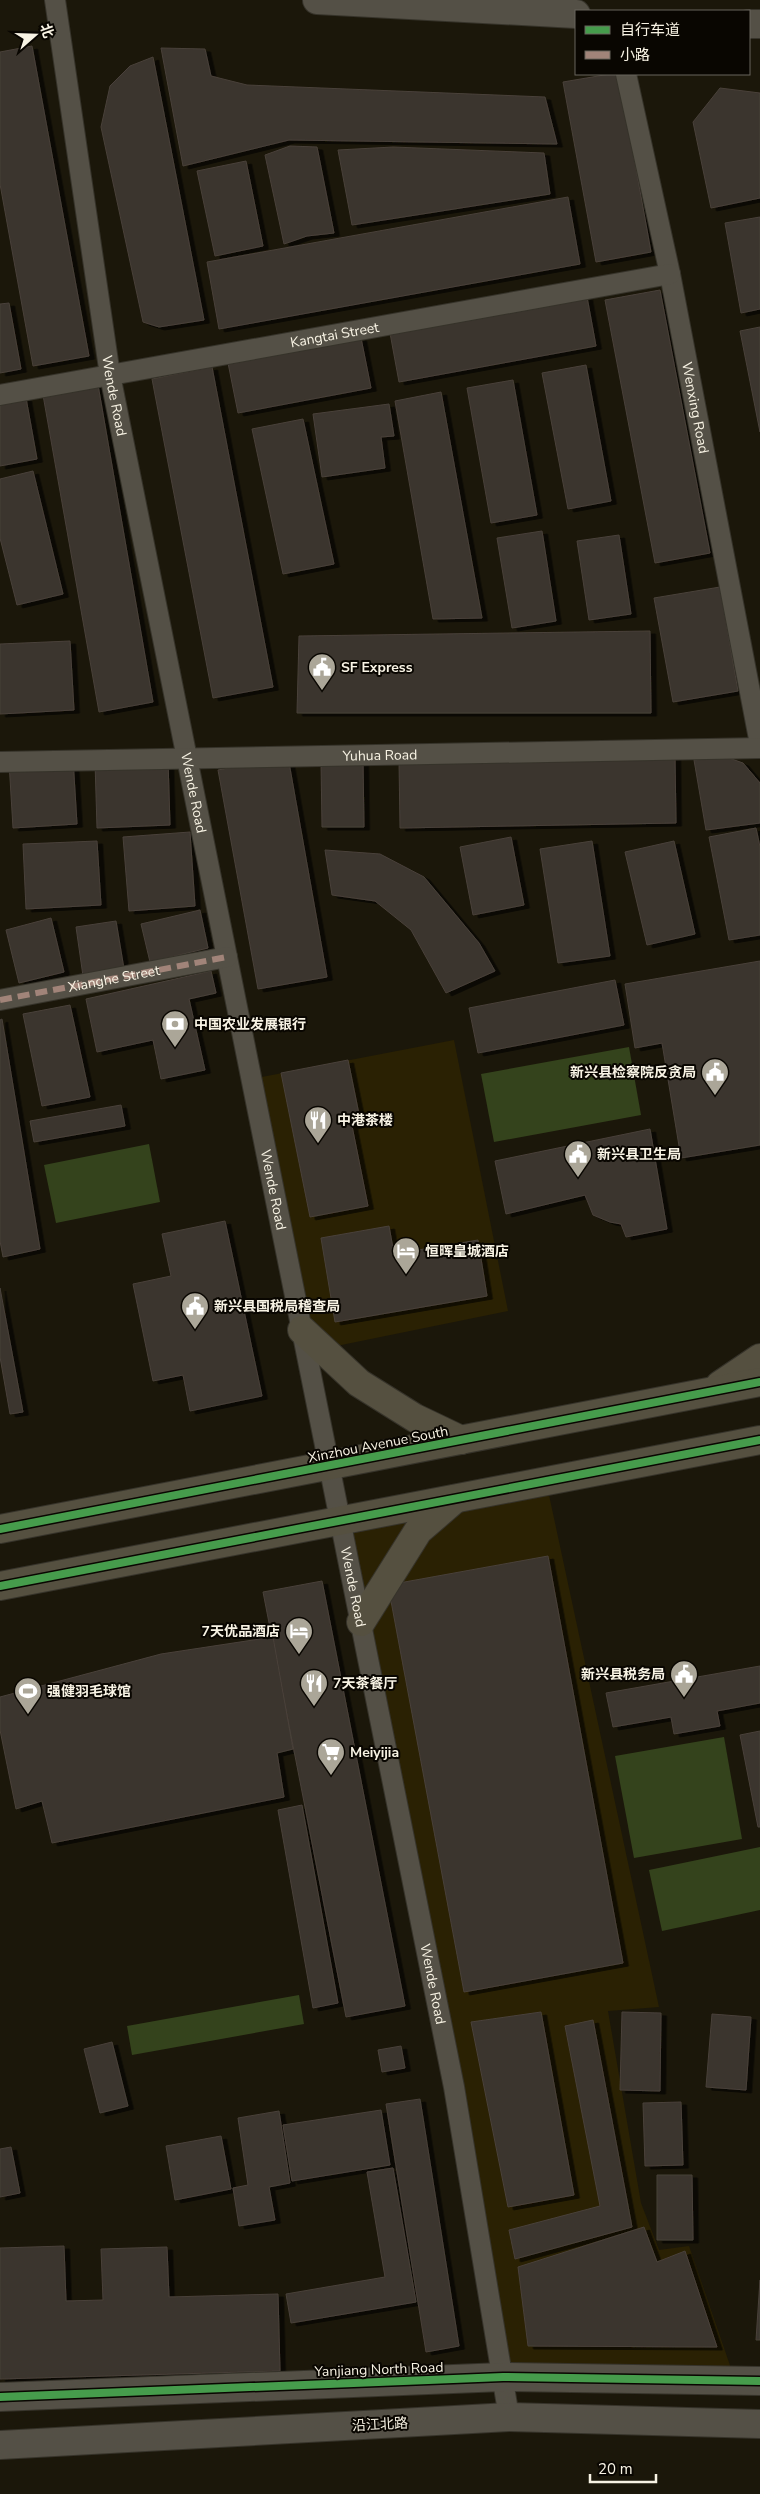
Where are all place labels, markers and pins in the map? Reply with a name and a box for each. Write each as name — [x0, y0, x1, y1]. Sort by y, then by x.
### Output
public building icon: SF Express — [307, 652, 337, 691]
place label: SF Express — [341, 658, 413, 677]
bank icon: 中国农业发展银行 — [160, 1009, 190, 1048]
place label: 中国农业发展银行 — [194, 1015, 306, 1034]
public building icon: 新兴县检察院反贪局 — [700, 1057, 730, 1096]
place label: 新兴县检察院反贪局 — [570, 1063, 696, 1082]
restaurant icon: 中港茶楼 — [303, 1105, 333, 1144]
place label: 中港茶楼 — [337, 1111, 393, 1130]
public building icon: 新兴县卫生局 — [563, 1139, 593, 1178]
place label: 新兴县卫生局 — [597, 1145, 681, 1164]
hotel icon: 恒晖皇城酒店 — [391, 1236, 421, 1275]
place label: 恒晖皇城酒店 — [425, 1242, 509, 1261]
public building icon: 新兴县国税局稽查局 — [180, 1291, 210, 1330]
place label: 新兴县国税局稽查局 — [214, 1297, 340, 1316]
hotel icon: 7天优品酒店 — [284, 1616, 314, 1655]
place label: 7天优品酒店 — [202, 1622, 280, 1641]
public building icon: 新兴县税务局 — [669, 1659, 699, 1698]
place label: 新兴县税务局 — [581, 1665, 665, 1684]
restaurant icon: 7天茶餐厅 — [299, 1668, 329, 1707]
place label: 7天茶餐厅 — [333, 1674, 397, 1693]
sports icon: 强健羽毛球馆 — [13, 1676, 43, 1715]
place label: 强健羽毛球馆 — [47, 1682, 131, 1701]
supermarket icon: Meiyijia — [316, 1737, 346, 1776]
place label: Meiyijia — [350, 1743, 399, 1762]

